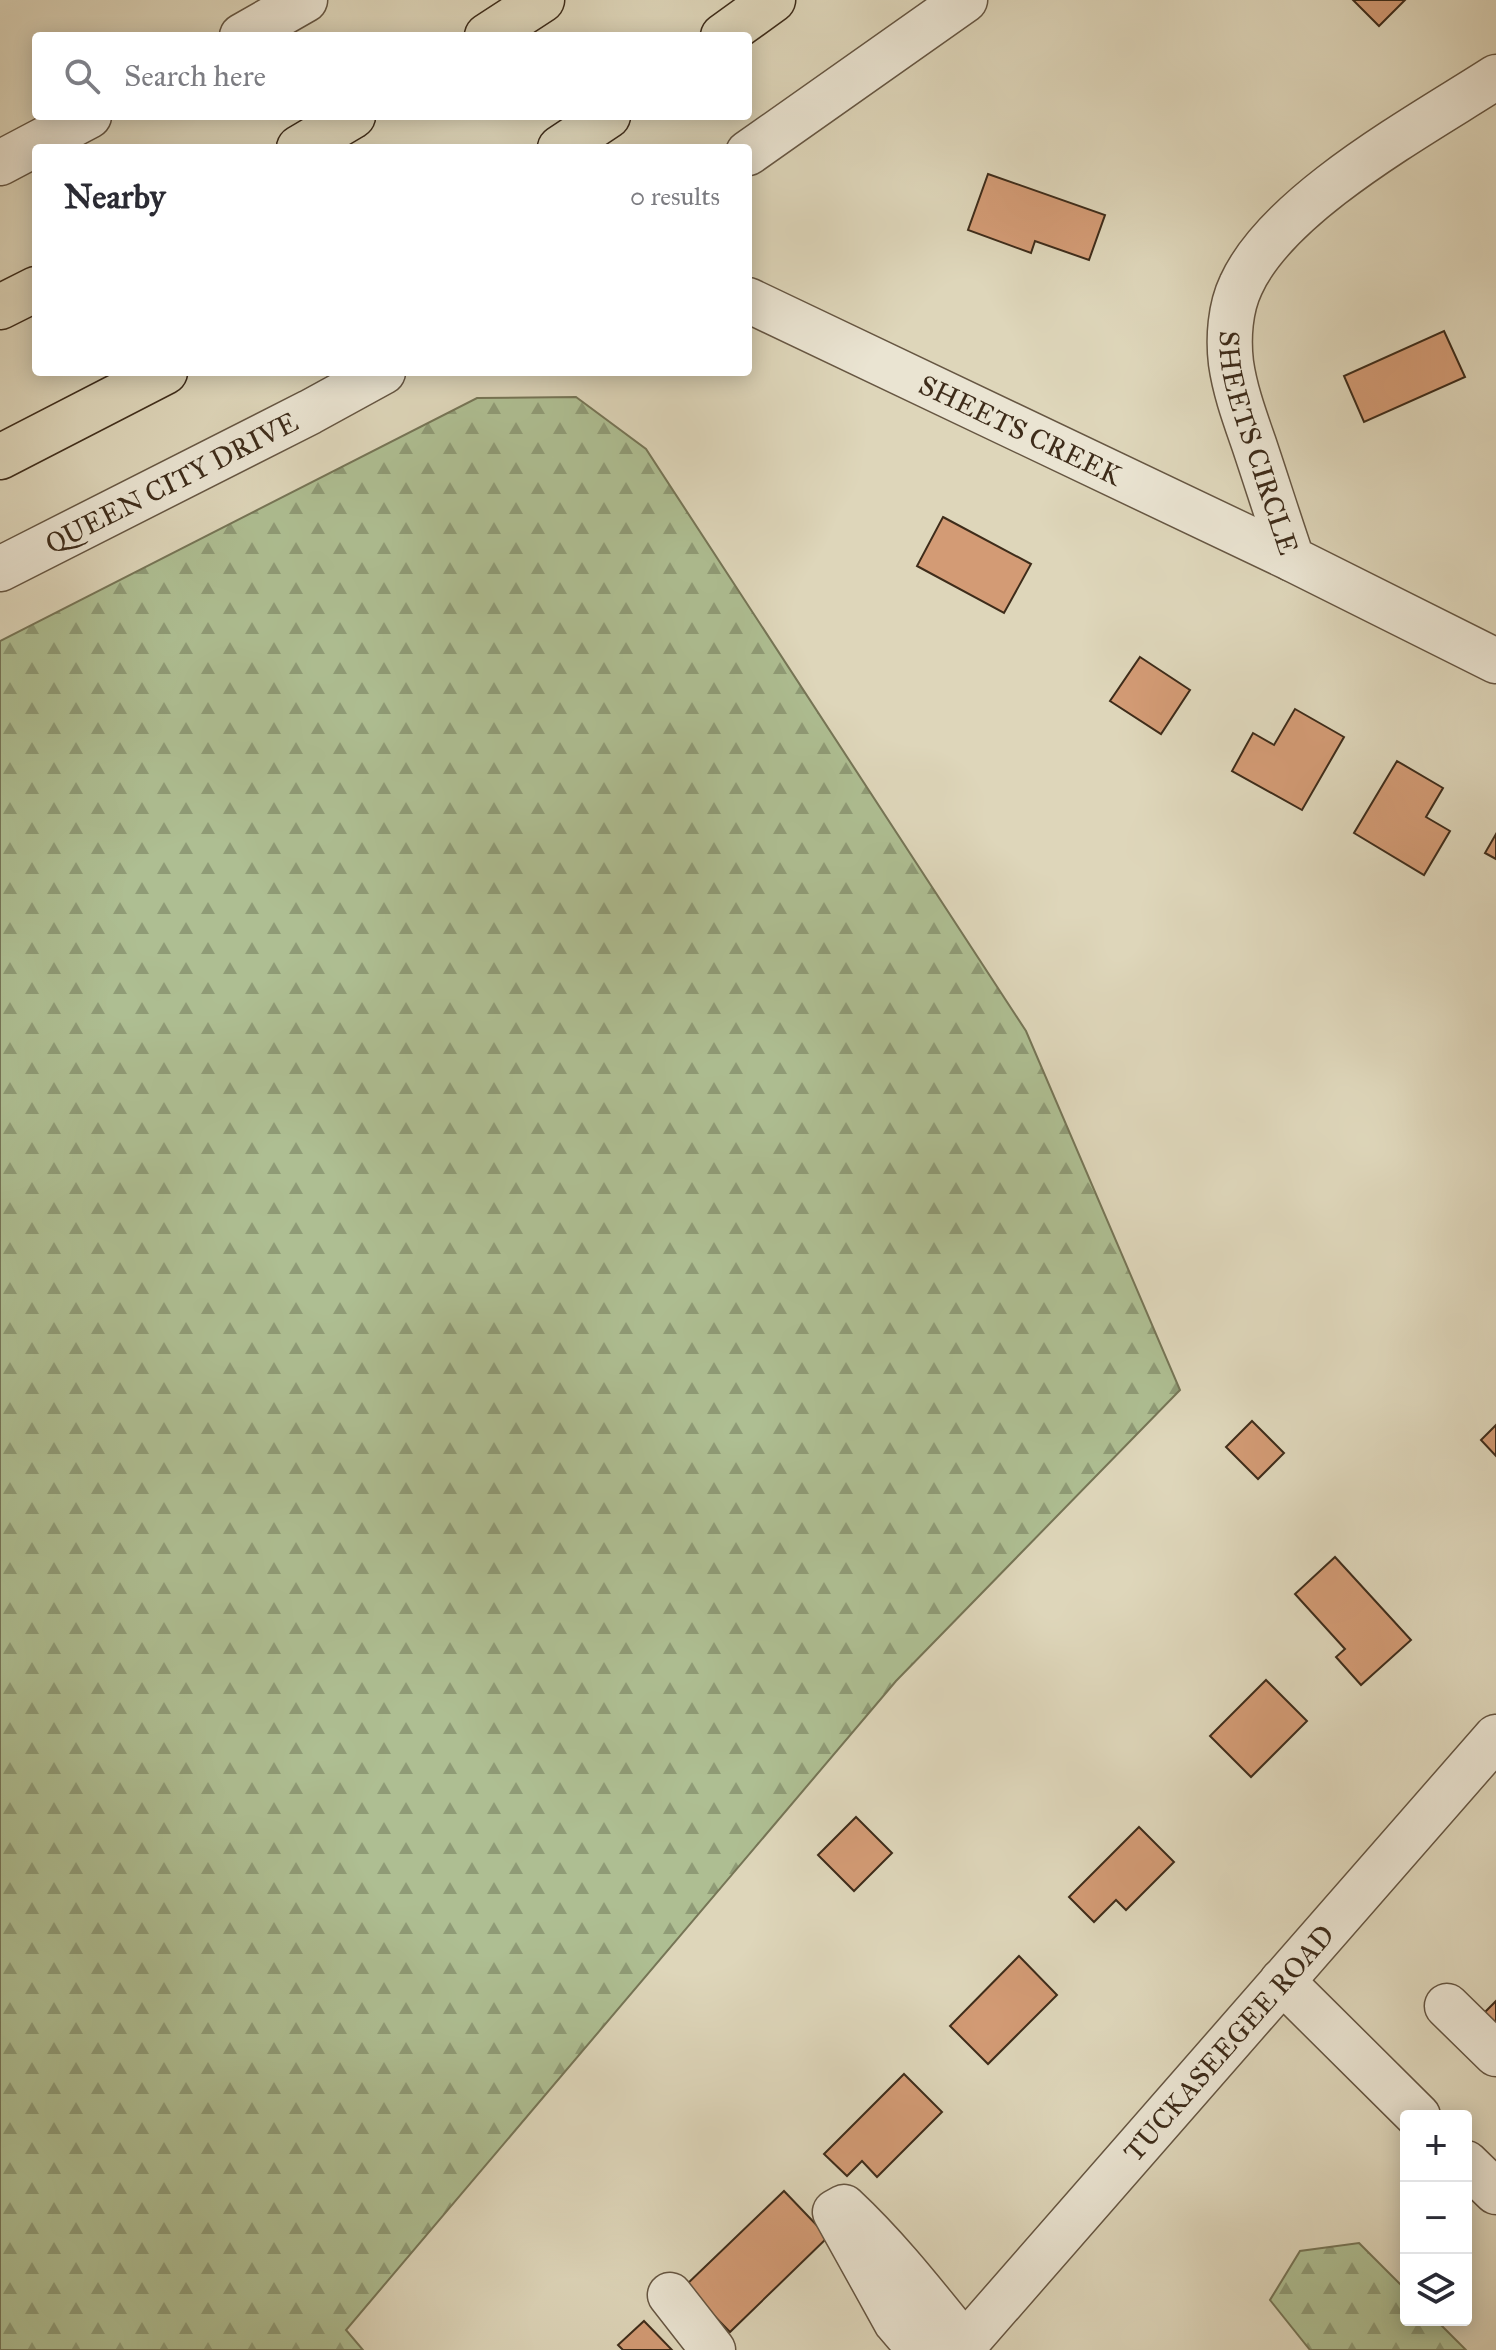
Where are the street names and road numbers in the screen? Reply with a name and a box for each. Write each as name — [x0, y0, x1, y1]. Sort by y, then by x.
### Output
street label: SHEETS CIRCLE — [1211, 330, 1306, 559]
street label: SHEETS CREEK — [913, 367, 1129, 494]
street label: QUEEN CITY DRIVE — [39, 404, 304, 561]
street label: TUCKASEEGEE ROAD — [1116, 1918, 1342, 2169]

